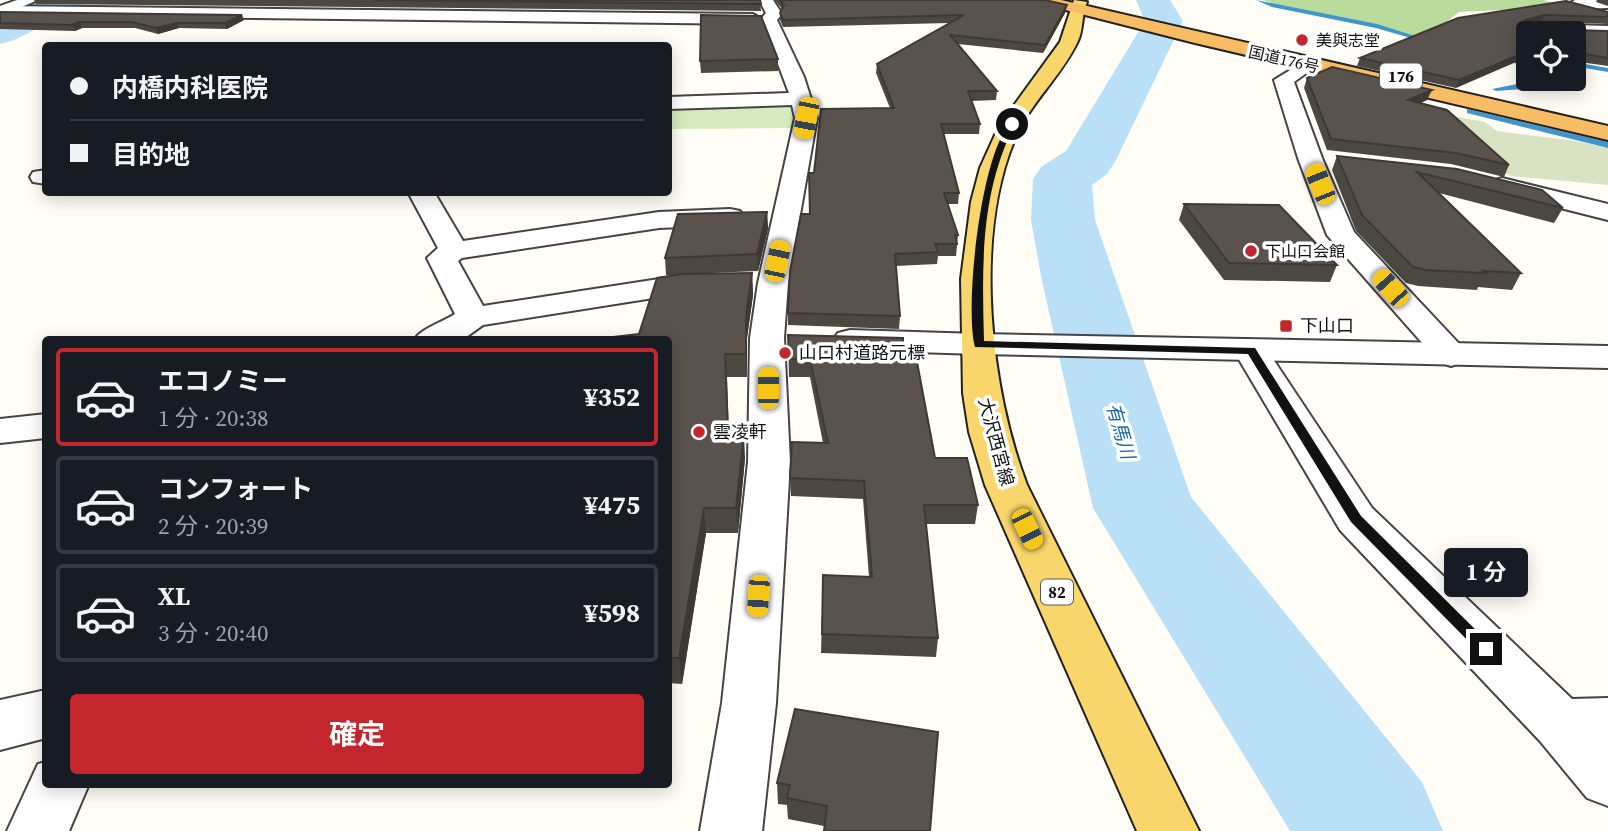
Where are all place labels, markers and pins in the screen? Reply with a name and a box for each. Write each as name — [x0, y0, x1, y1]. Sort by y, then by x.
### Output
place label: 美與志堂 — [1316, 29, 1380, 51]
marker: 美與志堂 — [1294, 32, 1310, 48]
place label: 下山口会館 — [1265, 240, 1345, 262]
marker: 下山口会館 — [1243, 243, 1259, 259]
place label: 下山口 — [1300, 313, 1354, 338]
marker: 下山口 — [1278, 318, 1294, 334]
place label: 山口村道路元標 — [799, 340, 925, 365]
marker: 山口村道路元標 — [777, 345, 793, 361]
place label: 雲凌軒 — [713, 419, 767, 444]
marker: 雲凌軒 — [691, 424, 707, 440]

